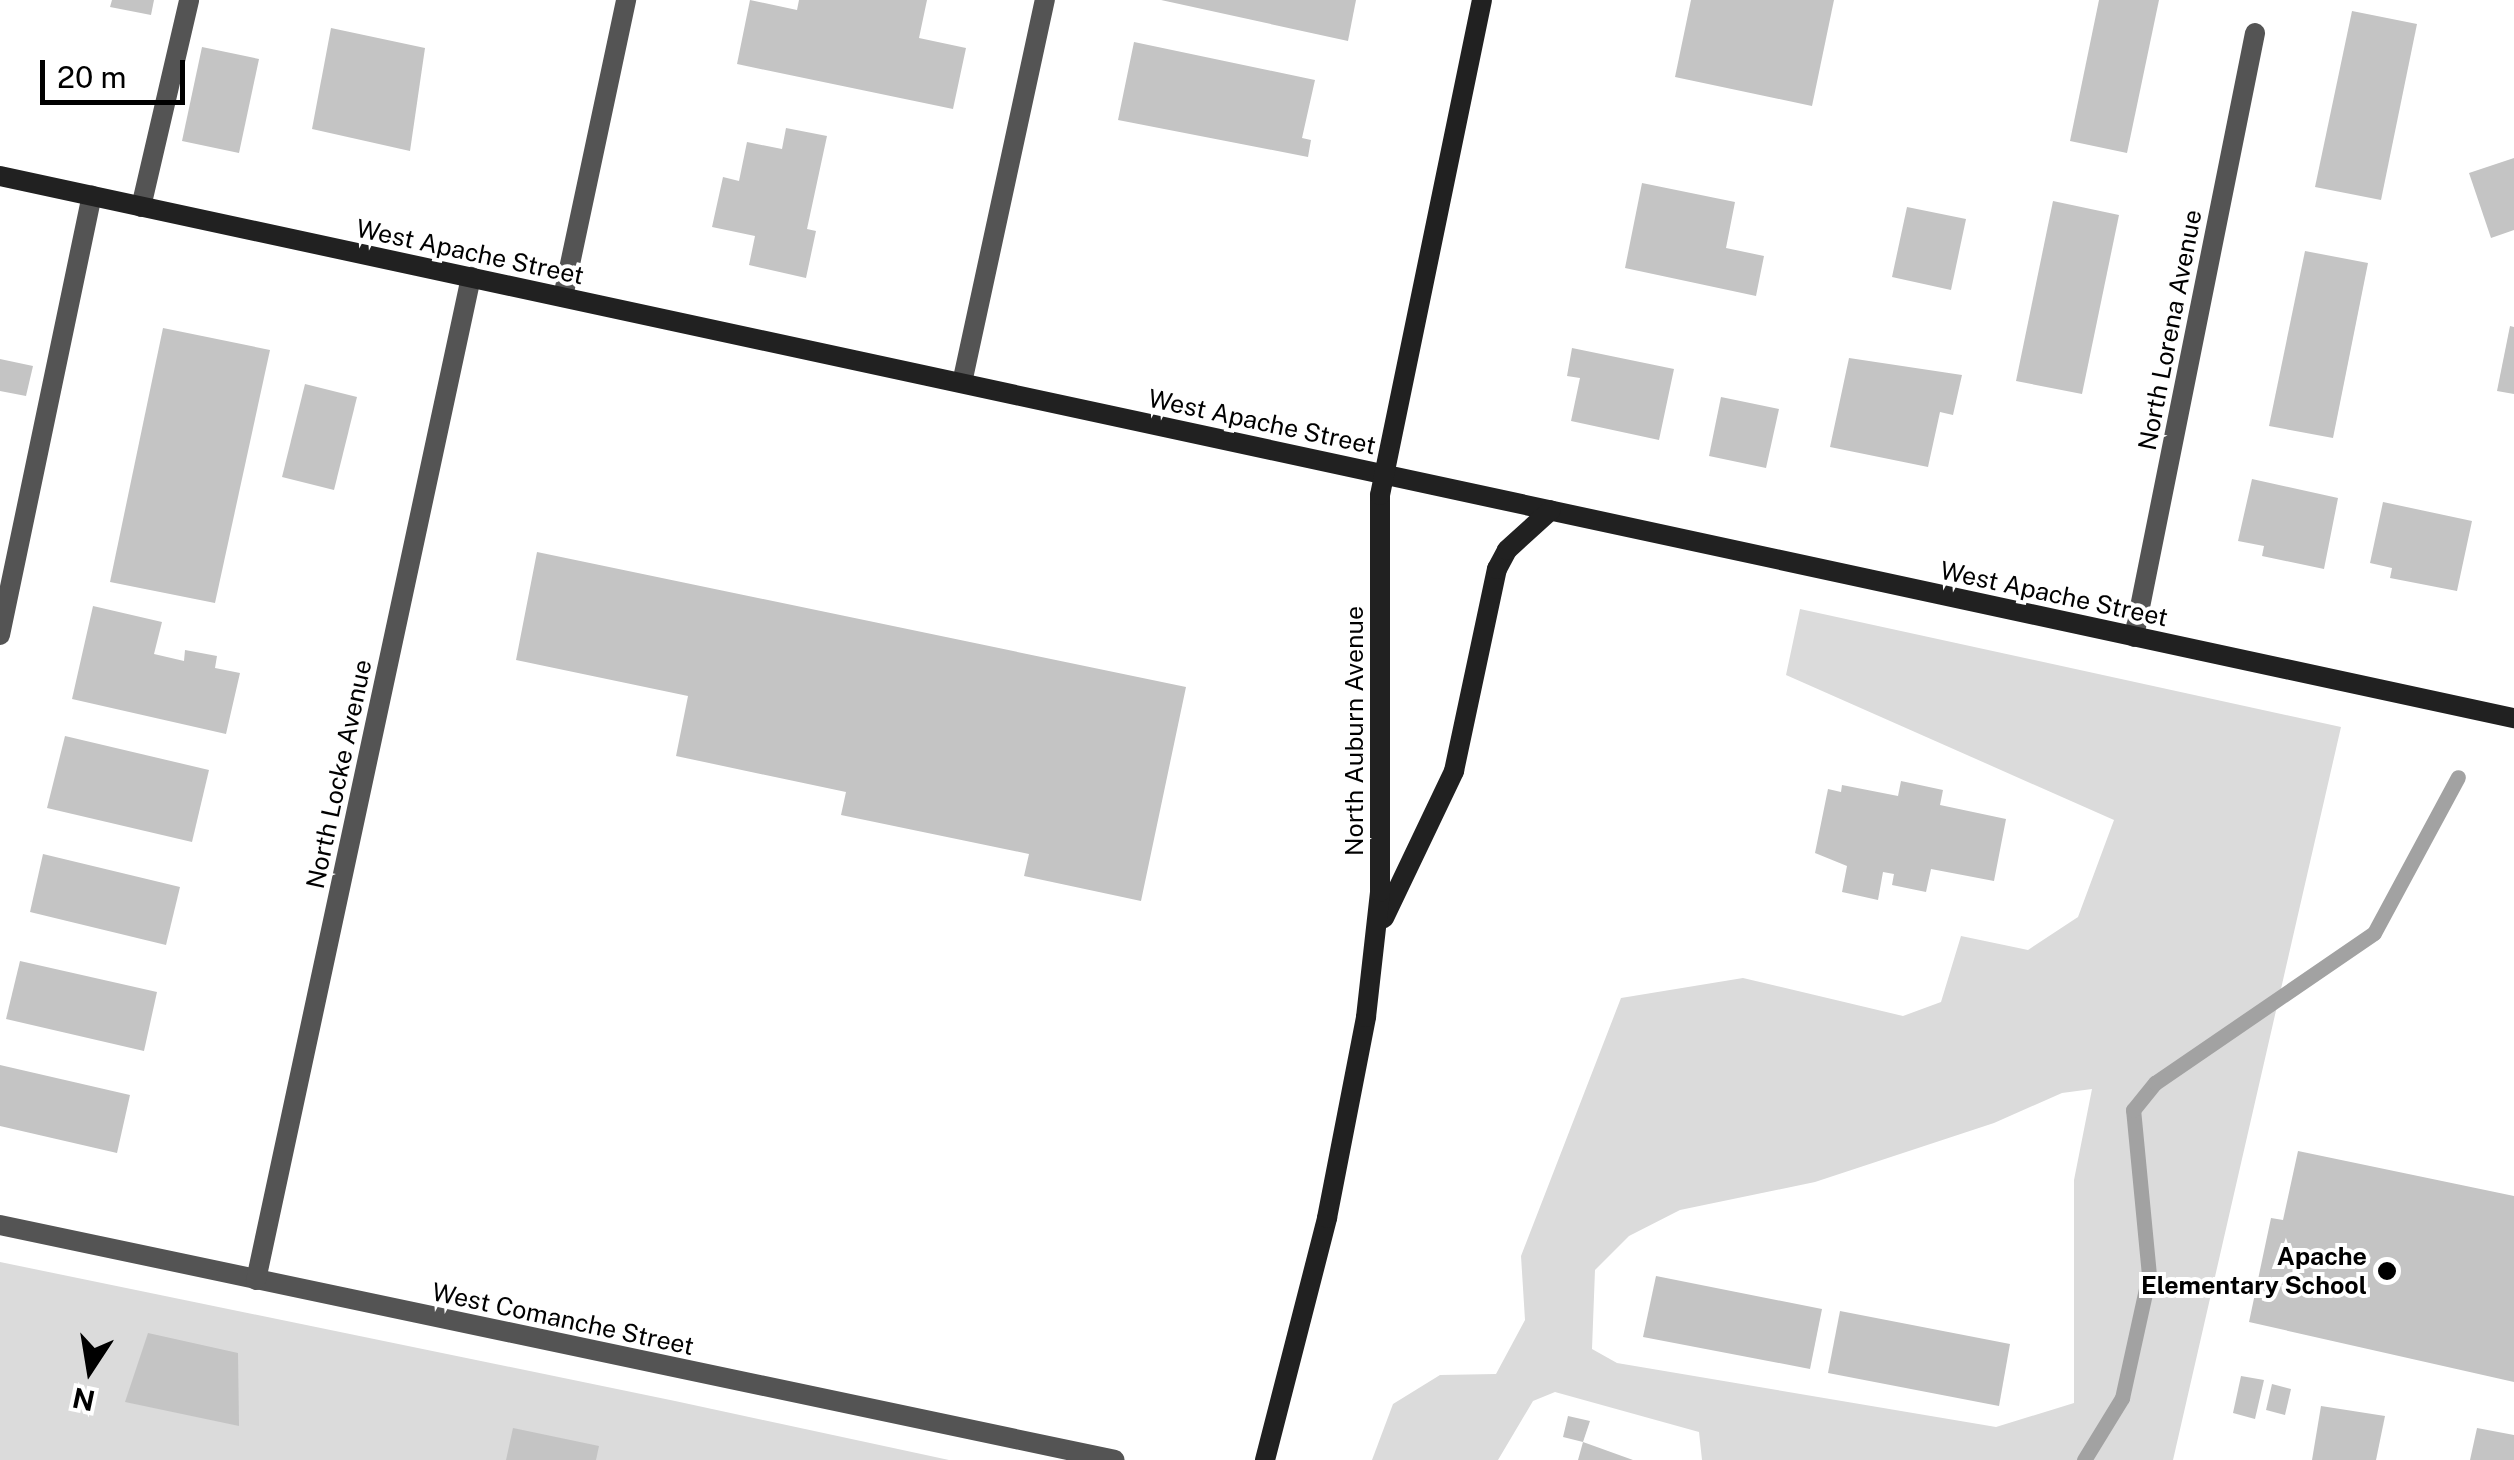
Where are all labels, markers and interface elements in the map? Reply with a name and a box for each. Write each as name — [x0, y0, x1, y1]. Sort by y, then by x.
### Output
scale bar — [45, 40, 190, 102]
text: 20 m — [57, 59, 126, 95]
street label: North Lorena Avenue — [2132, 207, 2208, 453]
street label: West Apache Street — [353, 213, 587, 291]
street label: West Apache Street — [1145, 383, 1379, 461]
street label: West Apache Street — [1937, 555, 2171, 633]
street label: North Auburn Avenue — [1339, 606, 1369, 856]
street label: North Locke Avenue — [300, 657, 378, 891]
place label: Apache Elementary School — [2141, 1242, 2367, 1301]
marker: Apache Elementary School — [2376, 1260, 2398, 1282]
street label: West Comanche Street — [429, 1277, 697, 1361]
north arrow — [40, 1320, 140, 1420]
text: N — [70, 1381, 98, 1418]

